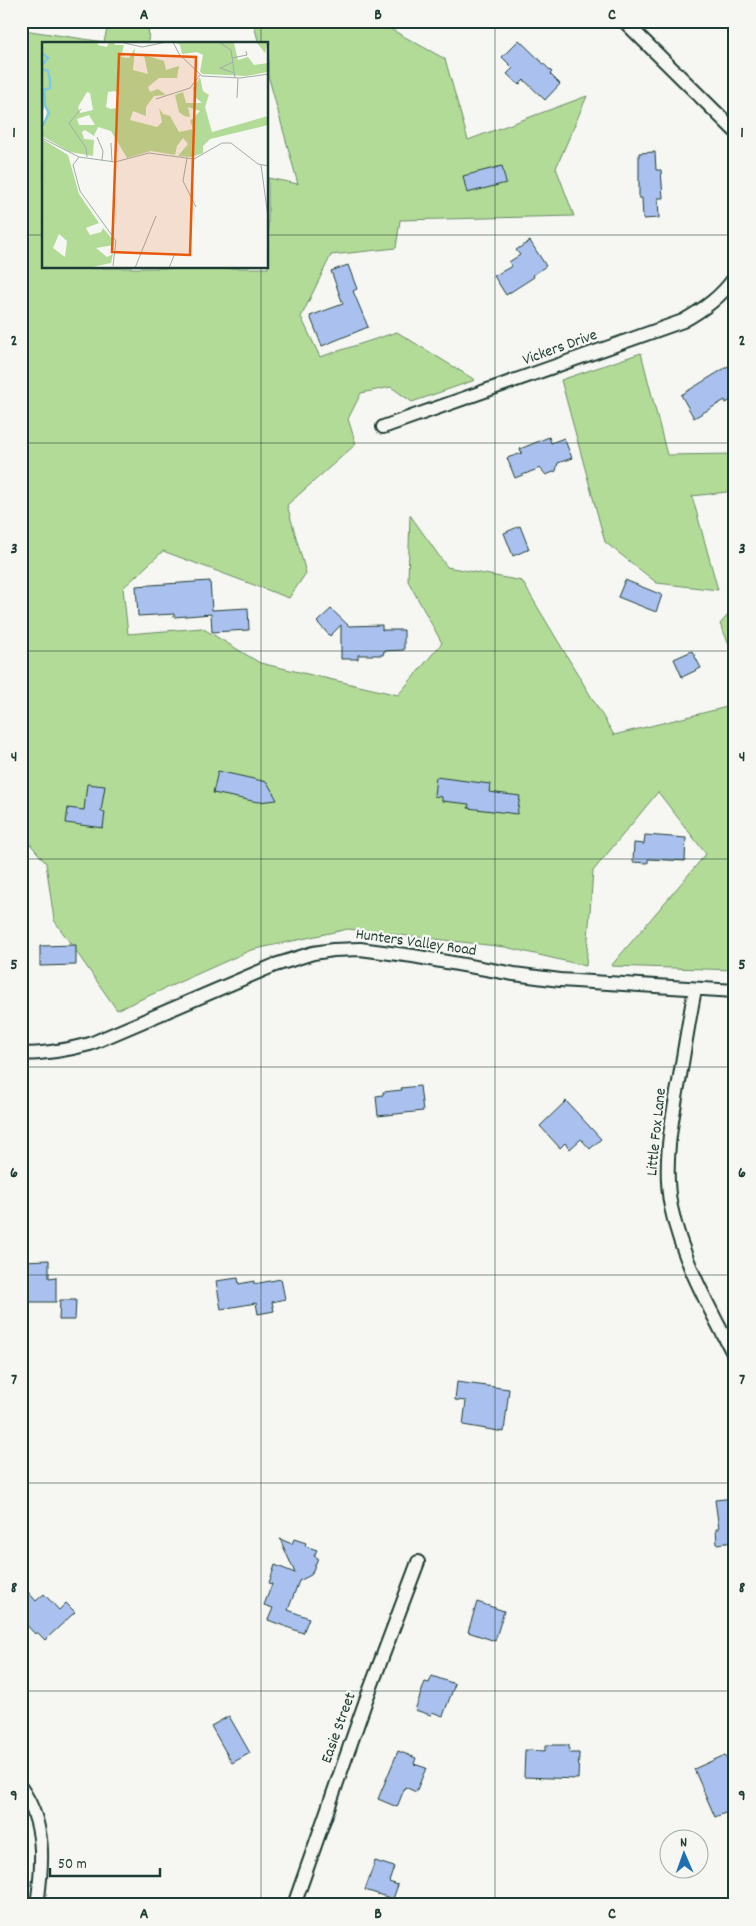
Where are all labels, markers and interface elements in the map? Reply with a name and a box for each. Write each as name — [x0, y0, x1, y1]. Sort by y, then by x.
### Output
text: A — [140, 4, 149, 27]
text: B — [374, 4, 382, 27]
text: C — [608, 4, 616, 27]
inset map — [42, 42, 269, 269]
text: 1 — [12, 122, 16, 145]
text: 1 — [740, 122, 744, 145]
street label: Vickers Drive — [519, 324, 601, 372]
text: 2 — [11, 330, 18, 353]
text: 2 — [739, 330, 746, 353]
text: 3 — [10, 538, 18, 561]
text: 3 — [738, 538, 746, 561]
text: 4 — [11, 746, 17, 769]
text: 4 — [739, 746, 745, 769]
street label: Hunters Valley Road — [354, 923, 478, 963]
text: 5 — [10, 954, 18, 977]
text: 5 — [738, 954, 746, 977]
street label: Little Fox Lane — [641, 1087, 673, 1177]
text: 6 — [10, 1162, 18, 1185]
text: 6 — [738, 1162, 746, 1185]
text: 7 — [11, 1369, 17, 1392]
text: 7 — [739, 1369, 745, 1392]
text: 8 — [11, 1577, 18, 1600]
text: 8 — [739, 1577, 746, 1600]
street label: Easie Street — [316, 1689, 362, 1767]
text: 9 — [10, 1785, 18, 1808]
text: 9 — [738, 1785, 746, 1808]
north arrow — [658, 1828, 708, 1878]
text: N — [680, 1833, 688, 1853]
scale bar — [50, 1846, 160, 1878]
text: 50 m — [58, 1854, 87, 1876]
text: A — [140, 1903, 149, 1926]
text: B — [374, 1903, 382, 1926]
text: C — [608, 1903, 616, 1926]

